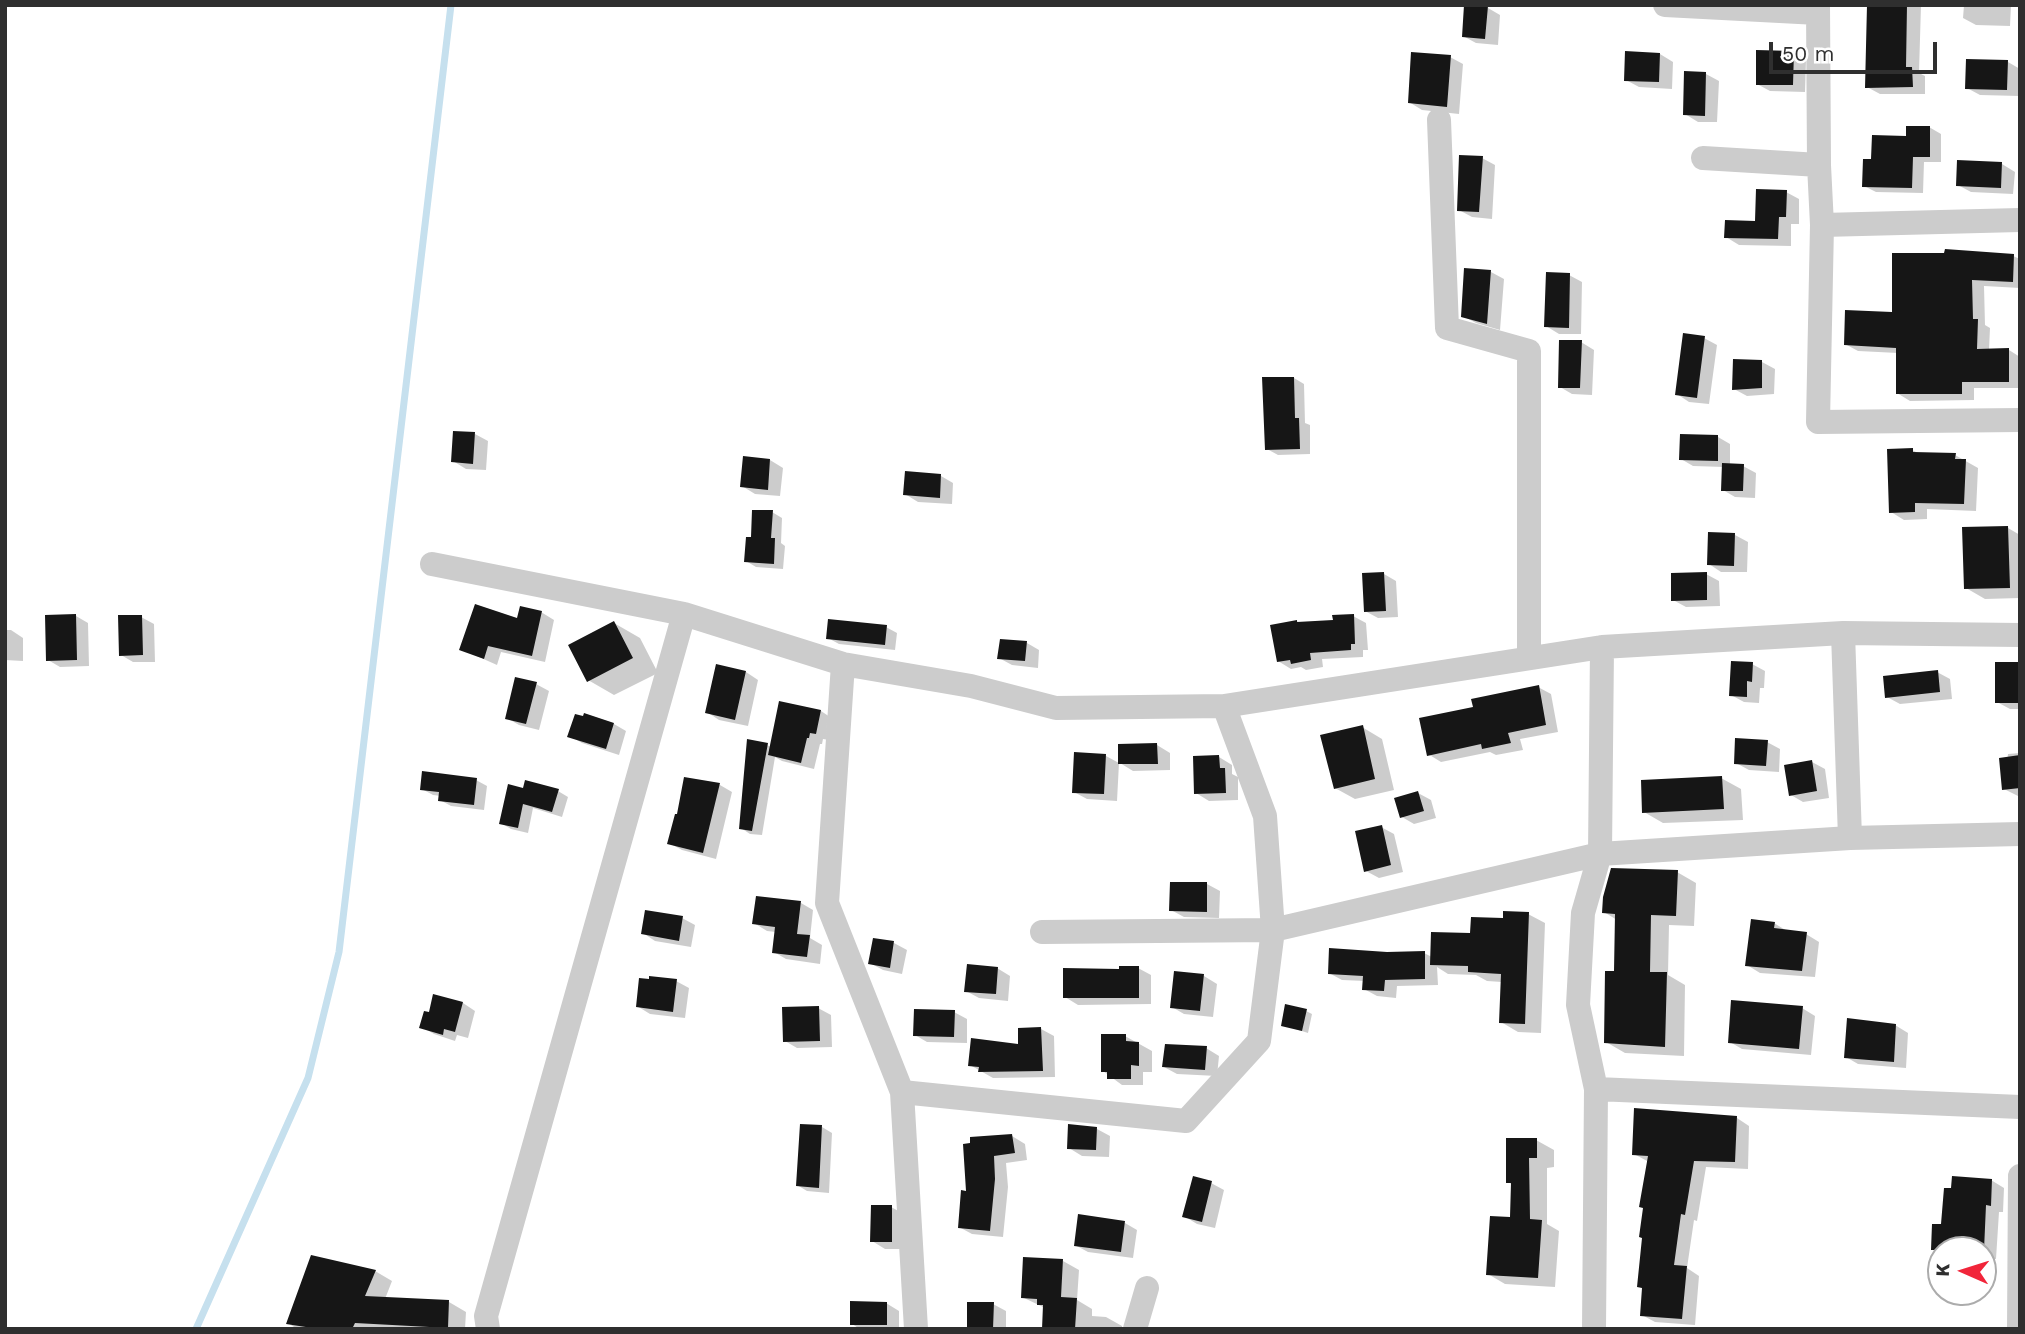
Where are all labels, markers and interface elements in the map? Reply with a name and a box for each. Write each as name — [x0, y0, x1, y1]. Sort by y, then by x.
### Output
scale bar — [1773, 28, 1941, 72]
text: 50 m — [1782, 41, 1834, 66]
north arrow — [1927, 1236, 1997, 1306]
text: K — [1931, 1263, 1954, 1277]

